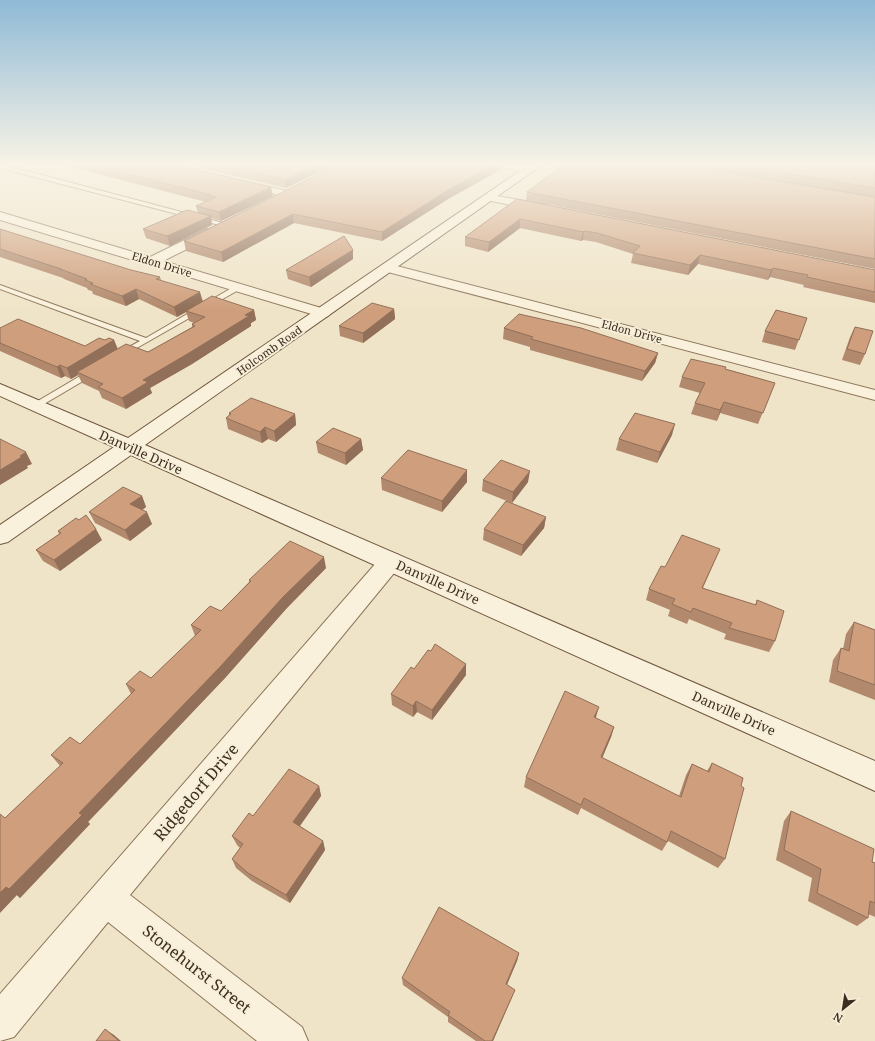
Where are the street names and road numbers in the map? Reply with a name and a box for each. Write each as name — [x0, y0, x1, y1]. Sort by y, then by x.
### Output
street label: Eldon Drive — [130, 248, 194, 280]
street label: Eldon Drive — [600, 316, 664, 346]
street label: Holcomb Road — [233, 322, 305, 378]
street label: Danville Drive — [96, 426, 186, 478]
street label: Danville Drive — [393, 556, 483, 608]
street label: Danville Drive — [689, 687, 779, 739]
street label: Ridgedorf Drive — [149, 738, 243, 846]
street label: Stonehurst Street — [138, 920, 256, 1019]

